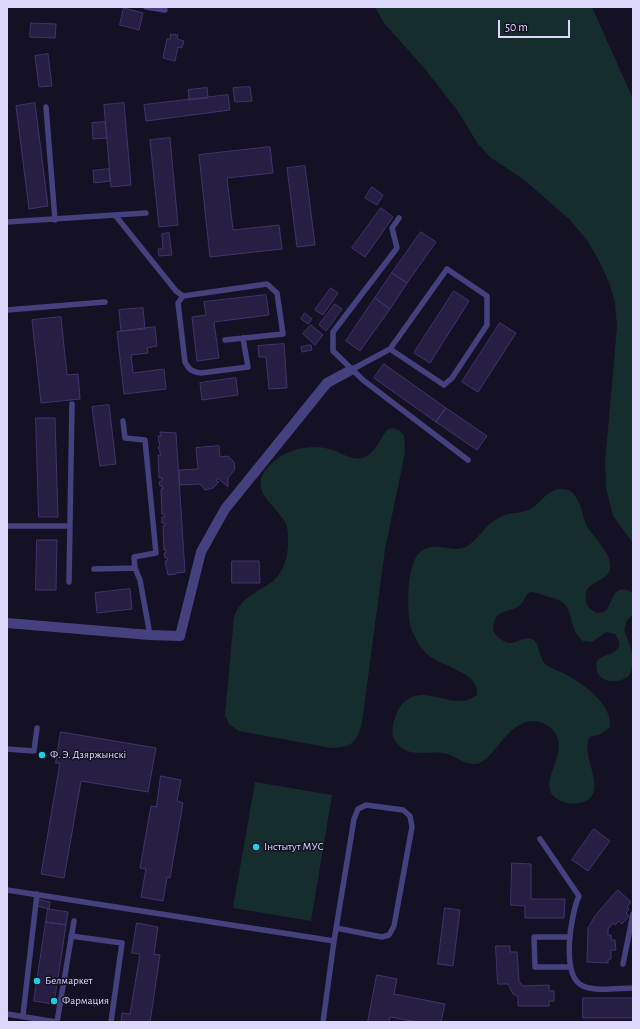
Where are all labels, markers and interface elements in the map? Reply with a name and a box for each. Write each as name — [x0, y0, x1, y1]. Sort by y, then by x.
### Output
scale bar — [500, 12, 572, 38]
text: 50 m — [505, 21, 528, 33]
place label: Ф. Э. Дзяржынскі — [50, 748, 126, 762]
marker: Ф. Э. Дзяржынскі — [37, 750, 47, 760]
place label: Інстытут МУС — [264, 840, 324, 854]
marker: Інстытут МУС — [251, 842, 261, 852]
place label: Белмаркет — [45, 974, 93, 988]
marker: Белмаркет — [32, 976, 42, 986]
place label: Фармация — [62, 994, 109, 1008]
marker: Фармация — [49, 996, 59, 1006]

